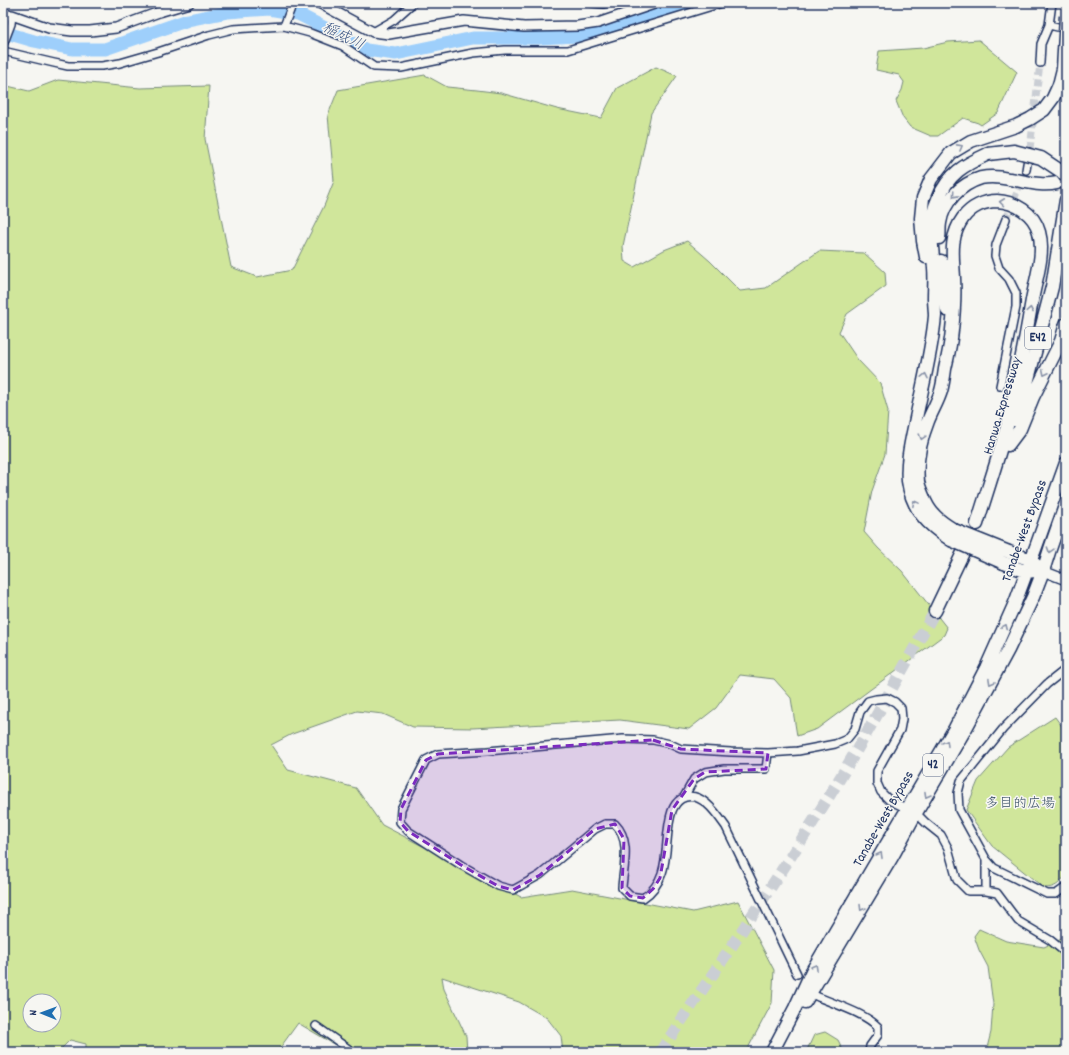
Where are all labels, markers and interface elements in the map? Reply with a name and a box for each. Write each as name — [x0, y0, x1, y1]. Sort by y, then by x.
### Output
water label: 稲成川 — [318, 17, 368, 57]
one-way arrow — [956, 145, 963, 152]
one-way arrow — [952, 190, 959, 198]
one-way arrow — [998, 198, 1005, 207]
one-way arrow — [1026, 307, 1034, 313]
road number: E42 — [1025, 327, 1051, 349]
street label: Hanwa Expressway — [979, 354, 1027, 457]
one-way arrow — [1042, 369, 1050, 376]
one-way arrow — [920, 372, 928, 379]
one-way arrow — [919, 434, 927, 440]
street label: Tanabe-West Bypass — [997, 477, 1053, 585]
one-way arrow — [912, 500, 920, 507]
one-way arrow — [1046, 546, 1054, 553]
one-way arrow — [1000, 624, 1008, 631]
one-way arrow — [988, 678, 996, 685]
one-way arrow — [942, 740, 949, 747]
road number: 42 — [923, 754, 943, 776]
street label: Tanabe-West Bypass — [848, 767, 920, 871]
one-way arrow — [924, 791, 931, 798]
park label: 多目的広場 — [985, 794, 1055, 814]
one-way arrow — [875, 852, 883, 859]
one-way arrow — [859, 904, 866, 911]
one-way arrow — [810, 964, 817, 971]
north arrow — [22, 993, 62, 1033]
text: N — [26, 1009, 42, 1016]

